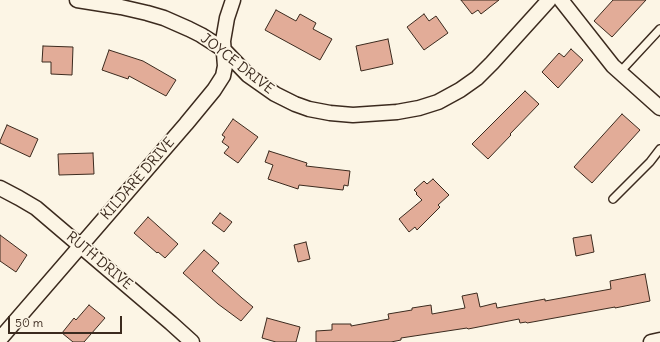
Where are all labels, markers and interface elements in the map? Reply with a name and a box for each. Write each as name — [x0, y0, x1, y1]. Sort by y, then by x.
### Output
street label: JOYCE DRIVE — [197, 30, 277, 98]
street label: KILDARE DRIVE — [98, 134, 178, 224]
street label: RUTH DRIVE — [63, 229, 135, 293]
scale bar — [10, 308, 124, 334]
text: 50 m — [15, 315, 43, 330]

